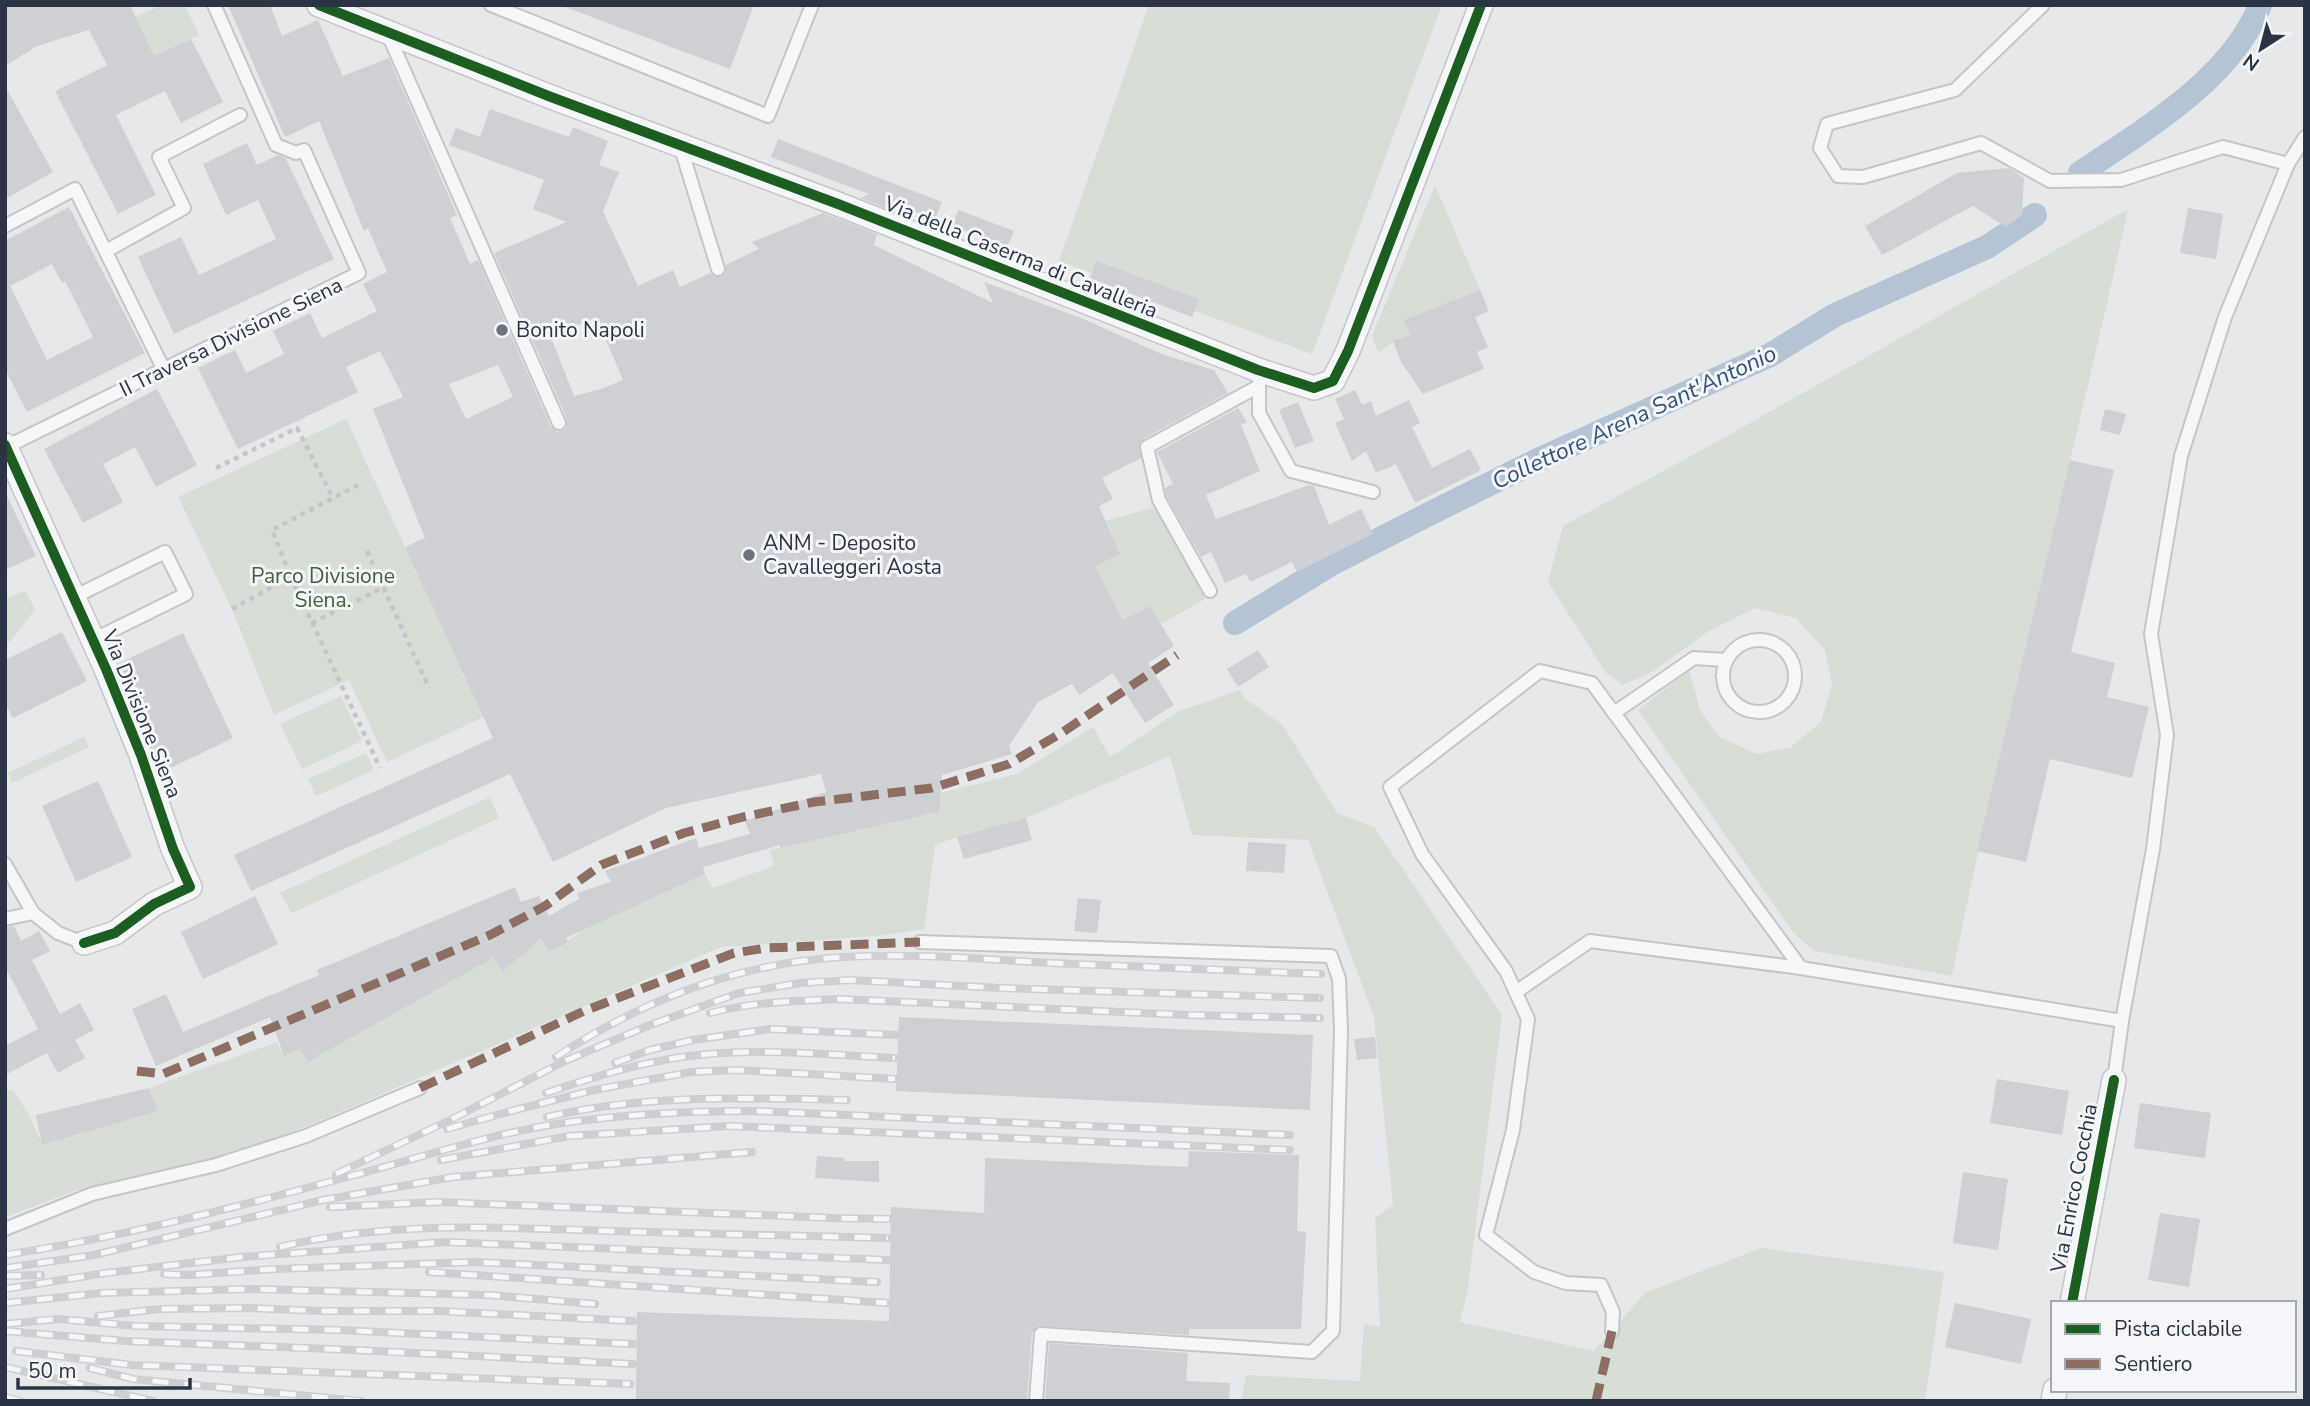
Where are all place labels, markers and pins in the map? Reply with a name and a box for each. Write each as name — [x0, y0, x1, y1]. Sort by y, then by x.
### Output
place label: Bonito Napoli — [516, 316, 645, 344]
marker: Bonito Napoli — [494, 322, 510, 338]
place label: ANM - Deposito Cavalleggeri Aosta — [763, 529, 942, 581]
marker: ANM - Deposito Cavalleggeri Aosta — [741, 547, 757, 563]

